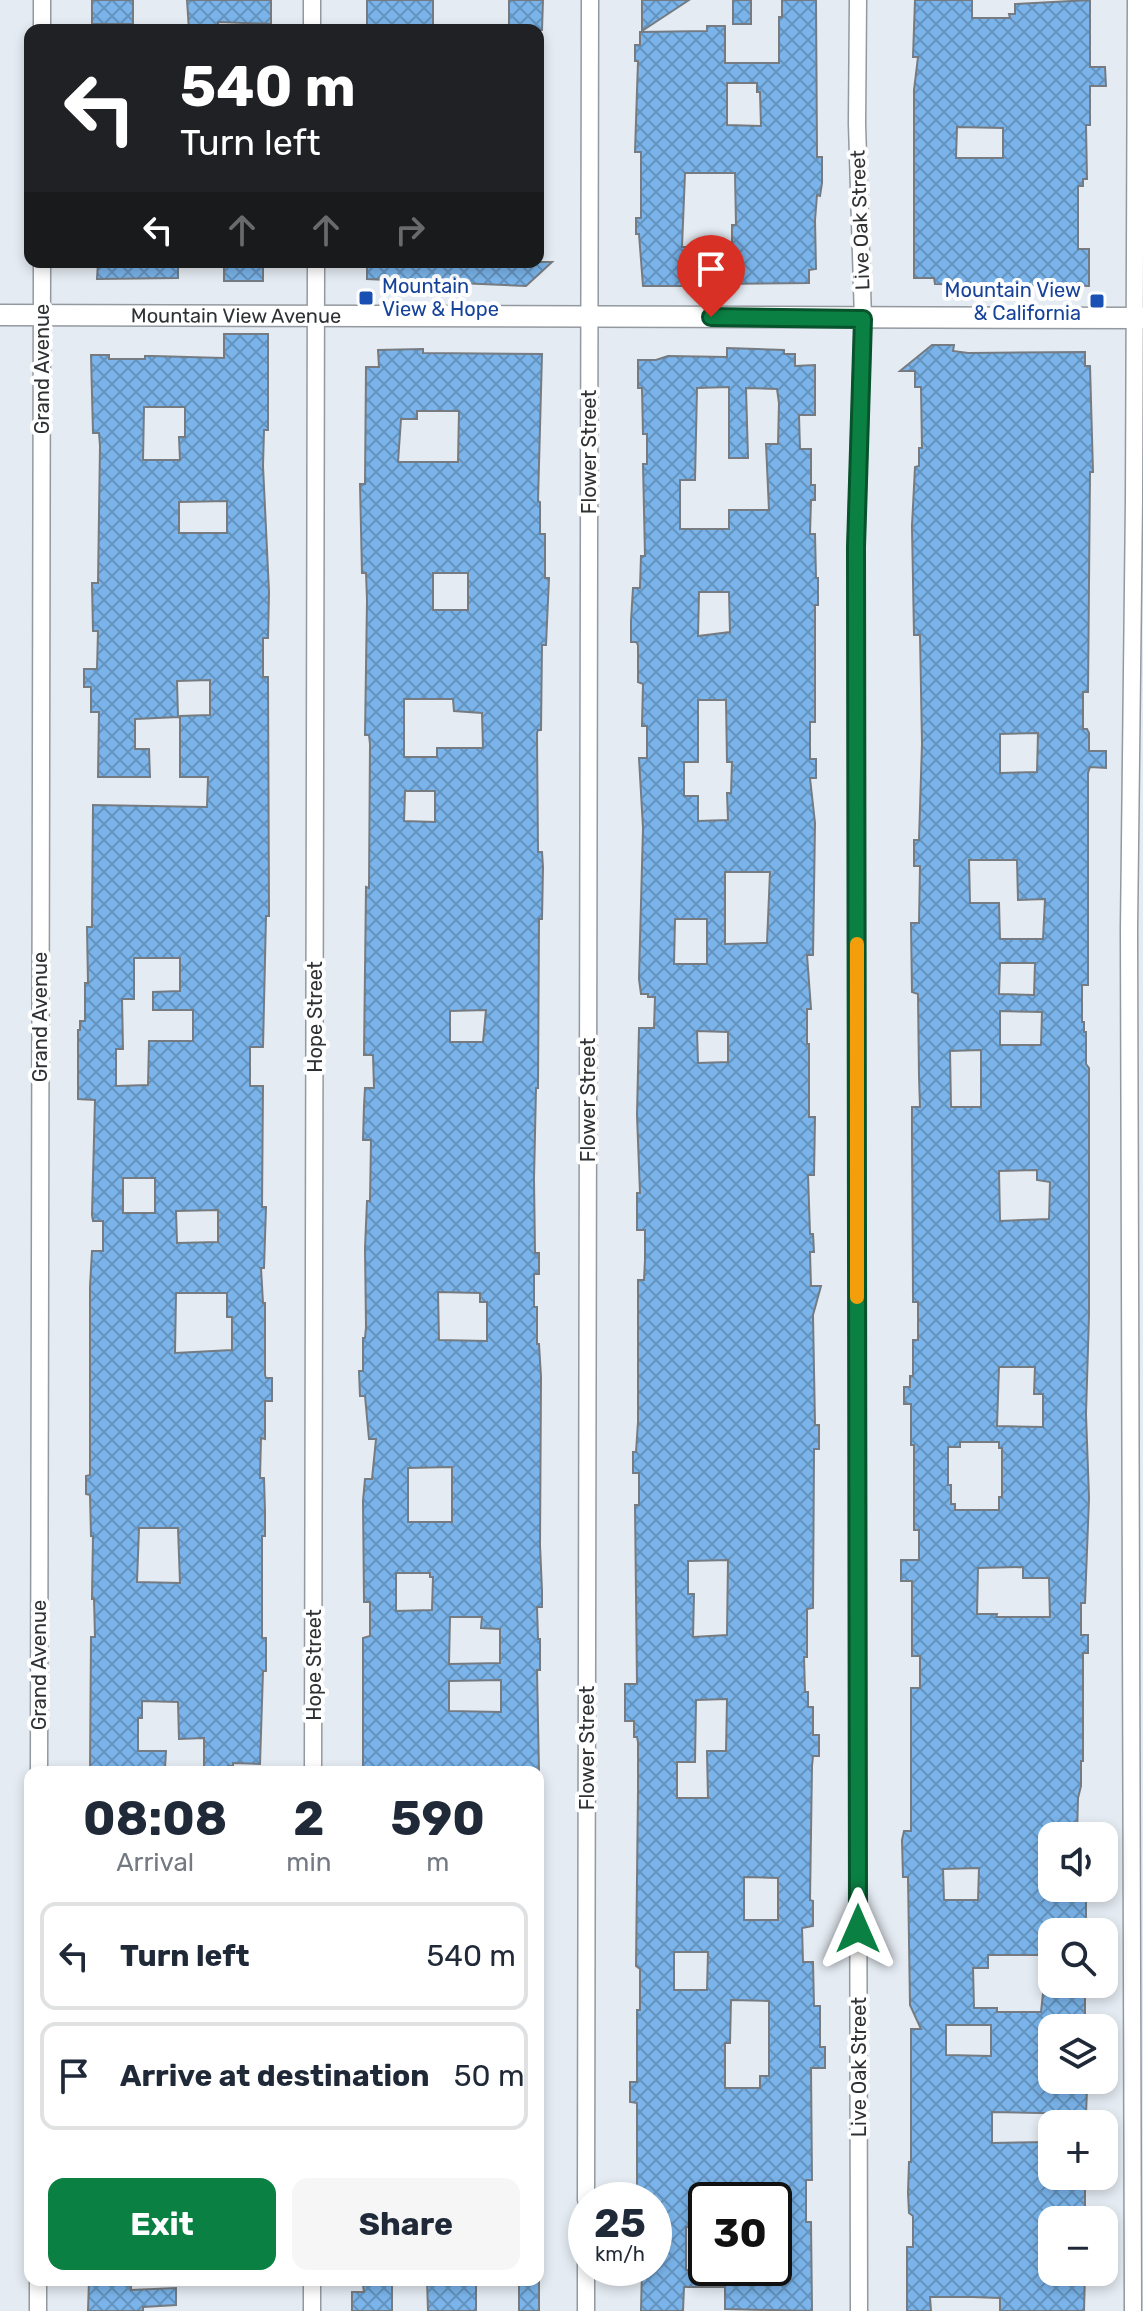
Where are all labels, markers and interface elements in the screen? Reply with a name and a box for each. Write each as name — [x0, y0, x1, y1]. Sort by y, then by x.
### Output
text: 540 m — [180, 54, 356, 120]
icon: left — [48, 56, 152, 160]
text: Turn left — [180, 121, 321, 164]
street label: Live Oak Street — [846, 149, 874, 291]
icon: left — [136, 208, 180, 252]
icon: ahead — [220, 208, 264, 252]
icon: ahead — [304, 208, 348, 252]
icon: right — [388, 208, 432, 252]
pin — [677, 235, 745, 317]
icon: arrive — [689, 247, 733, 291]
place label: Mountain View & Hope — [382, 274, 499, 321]
place label: Mountain View & California — [945, 278, 1081, 325]
marker: Mountain View & Hope — [357, 289, 375, 307]
marker: Mountain View & California — [1088, 292, 1106, 310]
street label: Mountain View Avenue — [131, 303, 341, 328]
street label: Grand Avenue — [30, 304, 54, 434]
street label: Flower Street — [577, 390, 601, 514]
street label: Grand Avenue — [28, 952, 52, 1082]
street label: Hope Street — [303, 961, 327, 1073]
street label: Flower Street — [576, 1038, 600, 1162]
street label: Grand Avenue — [27, 1600, 51, 1730]
street label: Hope Street — [302, 1609, 326, 1721]
street label: Flower Street — [575, 1686, 599, 1810]
text: 08:08 — [83, 1790, 227, 1847]
text: 2 — [293, 1790, 325, 1847]
text: 590 — [391, 1790, 485, 1847]
map controls — [1038, 1822, 1118, 2286]
button: sound — [1038, 1822, 1118, 1902]
text: Arrival — [116, 1847, 194, 1878]
text: min — [286, 1847, 332, 1878]
text: m — [426, 1847, 449, 1878]
position arrow — [816, 1887, 900, 1971]
button: search — [1038, 1918, 1118, 1998]
icon: left — [52, 1934, 96, 1978]
text: Turn left — [120, 1938, 250, 1974]
text: 540 m — [426, 1938, 516, 1974]
street label: Live Oak Street — [847, 1997, 871, 2137]
button: layers — [1038, 2014, 1118, 2094]
icon: arrive — [52, 2054, 96, 2098]
text: Arrive at destination — [120, 2058, 430, 2094]
text: 50 m — [454, 2058, 525, 2094]
button: + — [1038, 2110, 1118, 2190]
button: Exit — [48, 2178, 276, 2270]
button: Share — [292, 2178, 520, 2270]
speed limit sign: 30 — [688, 2182, 792, 2286]
text: 25 — [594, 2200, 646, 2247]
button: − — [1038, 2206, 1118, 2286]
text: km/h — [595, 2242, 645, 2266]

